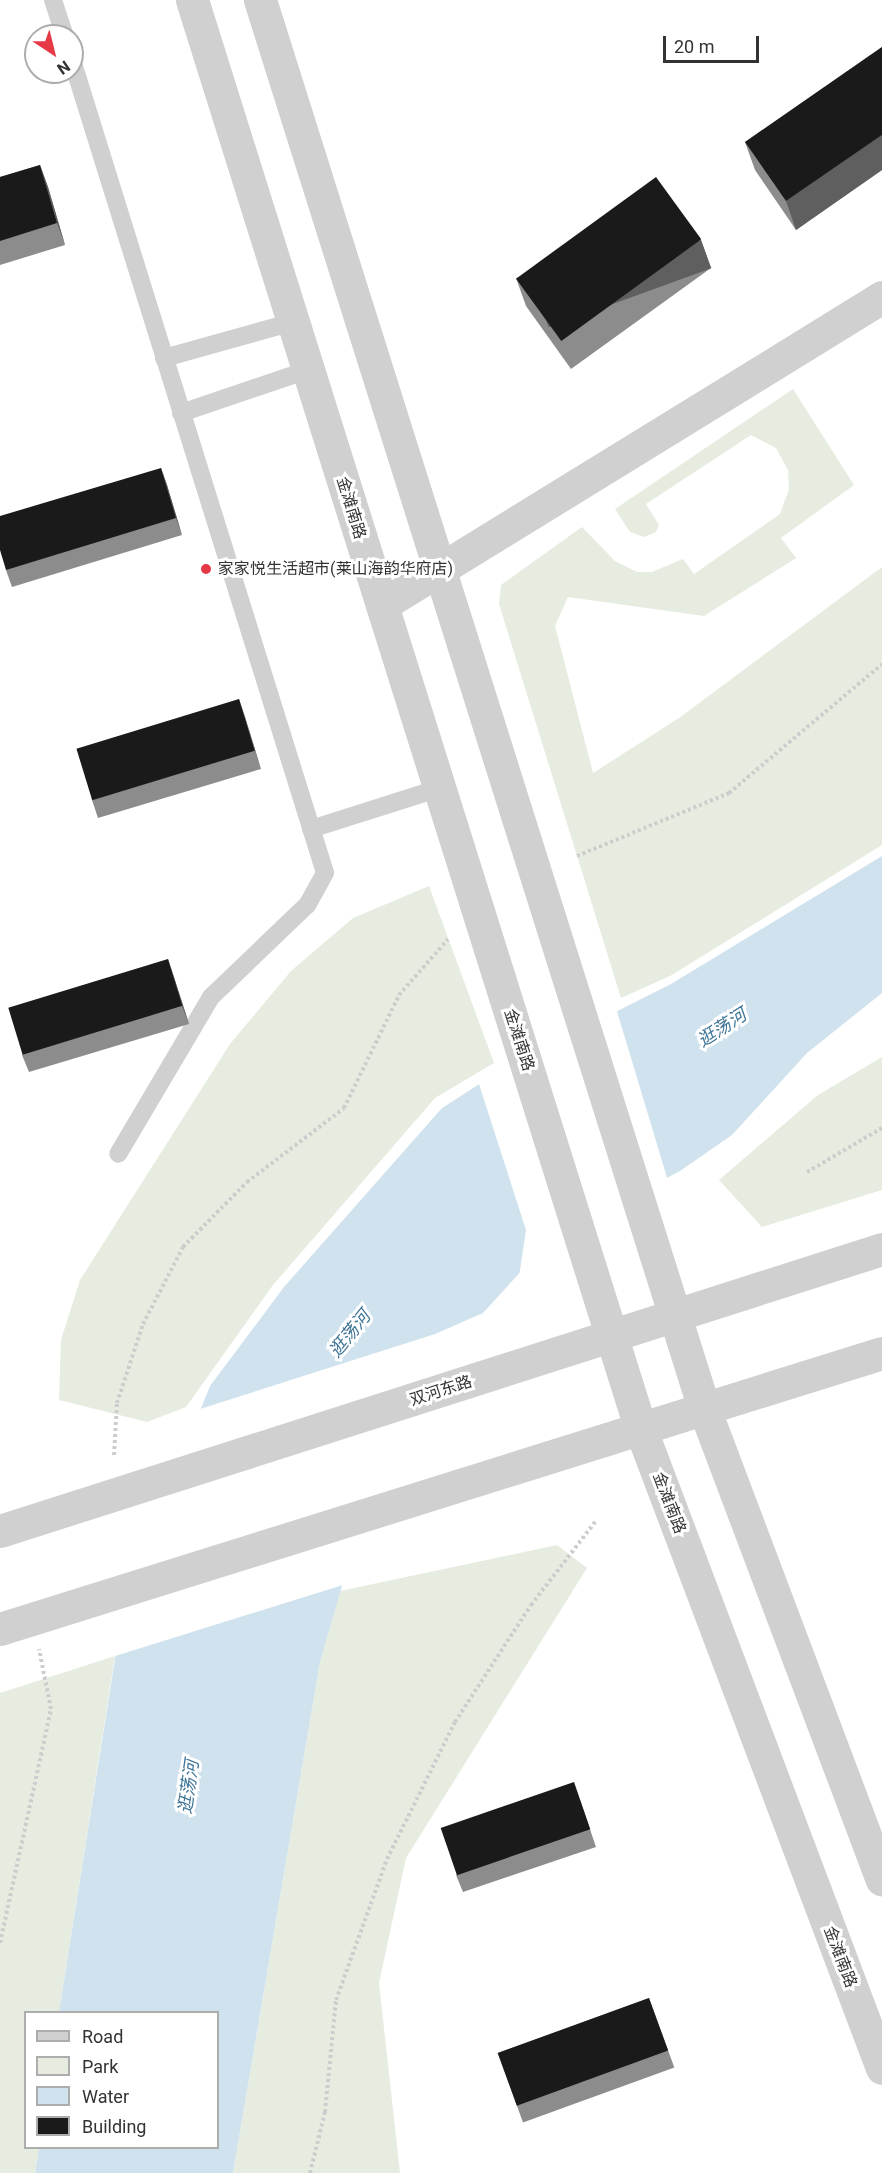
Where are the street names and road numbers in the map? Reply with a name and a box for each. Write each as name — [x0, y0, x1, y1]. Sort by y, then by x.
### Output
street label: 金滩南路 — [332, 475, 370, 541]
street label: 金滩南路 — [500, 1007, 538, 1073]
street label: 双河东路 — [408, 1372, 474, 1410]
street label: 金滩南路 — [649, 1470, 689, 1536]
street label: 金滩南路 — [820, 1924, 860, 1990]

